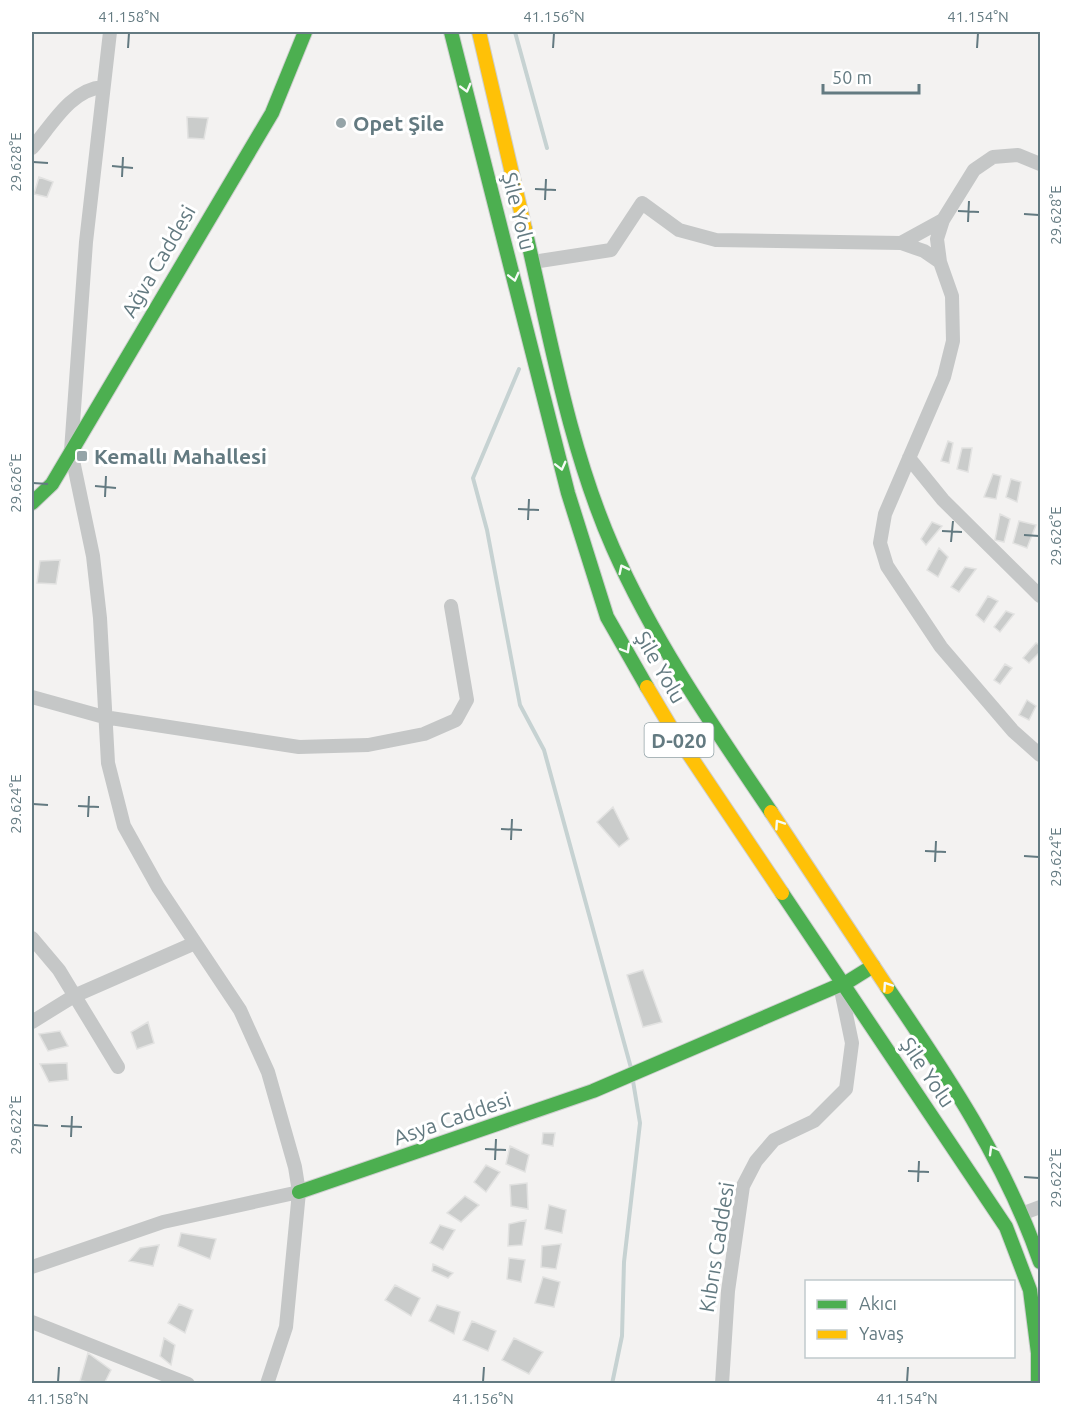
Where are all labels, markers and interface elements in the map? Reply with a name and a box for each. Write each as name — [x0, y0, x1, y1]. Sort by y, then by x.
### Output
text: 41.158°N — [98, 8, 160, 25]
text: 41.156°N — [523, 8, 585, 25]
text: 41.154°N — [947, 8, 1009, 25]
scale bar — [823, 57, 919, 95]
text: 50 m — [832, 67, 872, 87]
one-way arrow — [459, 82, 471, 93]
place label: Opet Şile — [353, 111, 444, 135]
marker: Opet Şile — [334, 116, 348, 130]
text: 29.628°E — [7, 132, 24, 192]
street label: Şile Yolu — [498, 170, 540, 252]
text: 29.628°E — [1047, 185, 1064, 245]
street label: Ağva Caddesi — [116, 201, 200, 321]
one-way arrow — [507, 271, 519, 282]
place label: Kemallı Mahallesi — [94, 444, 267, 468]
marker: Kemallı Mahallesi — [75, 449, 89, 463]
text: 29.626°E — [7, 453, 24, 513]
one-way arrow — [554, 461, 567, 471]
text: 29.626°E — [1047, 506, 1064, 566]
one-way arrow — [618, 564, 630, 575]
street label: Şile Yolu — [631, 627, 691, 707]
one-way arrow — [619, 643, 630, 654]
road number: D-020 — [644, 723, 714, 757]
text: 29.624°E — [7, 774, 24, 834]
one-way arrow — [775, 820, 786, 831]
text: 29.624°E — [1047, 827, 1064, 887]
one-way arrow — [883, 982, 894, 993]
street label: Şile Yolu — [896, 1033, 960, 1111]
street label: Asya Caddesi — [390, 1087, 514, 1149]
text: 29.622°E — [7, 1095, 24, 1155]
one-way arrow — [989, 1146, 1000, 1156]
text: 29.622°E — [1047, 1148, 1064, 1208]
street label: Kıbrıs Caddesi — [694, 1180, 738, 1314]
legend — [805, 1280, 1015, 1358]
text: Akıcı — [859, 1293, 897, 1313]
text: Yavaş — [859, 1323, 904, 1343]
text: 41.158°N — [27, 1390, 89, 1407]
text: 41.156°N — [452, 1390, 514, 1407]
text: 41.154°N — [876, 1390, 938, 1407]

